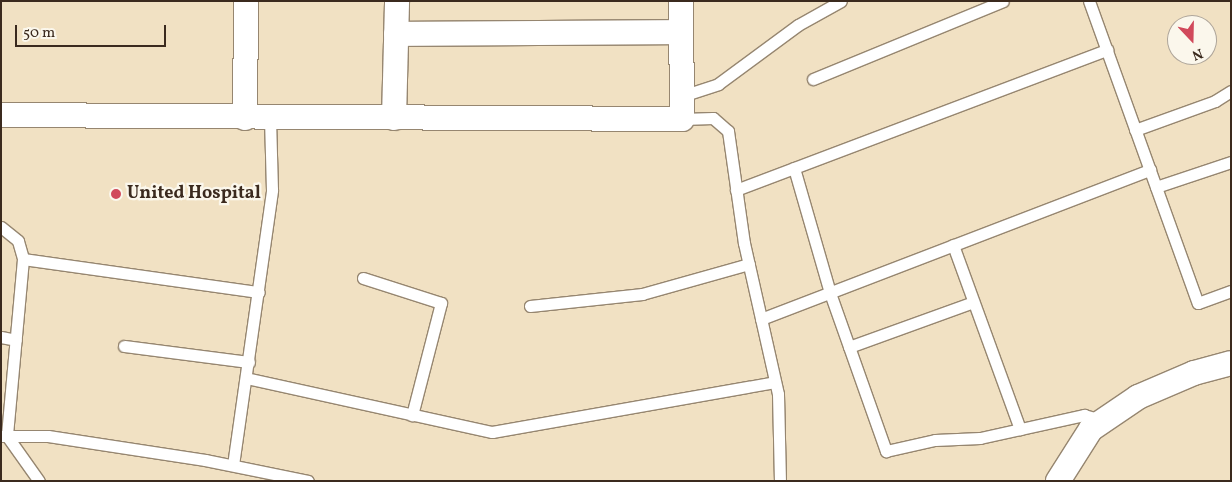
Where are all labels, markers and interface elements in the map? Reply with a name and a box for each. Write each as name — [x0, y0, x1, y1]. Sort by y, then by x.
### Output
scale bar — [18, 15, 169, 47]
north arrow — [1167, 15, 1217, 65]
text: 50 m — [23, 23, 55, 44]
text: N — [1189, 43, 1205, 64]
place label: United Hospital — [127, 183, 261, 205]
marker: United Hospital — [109, 187, 123, 201]

